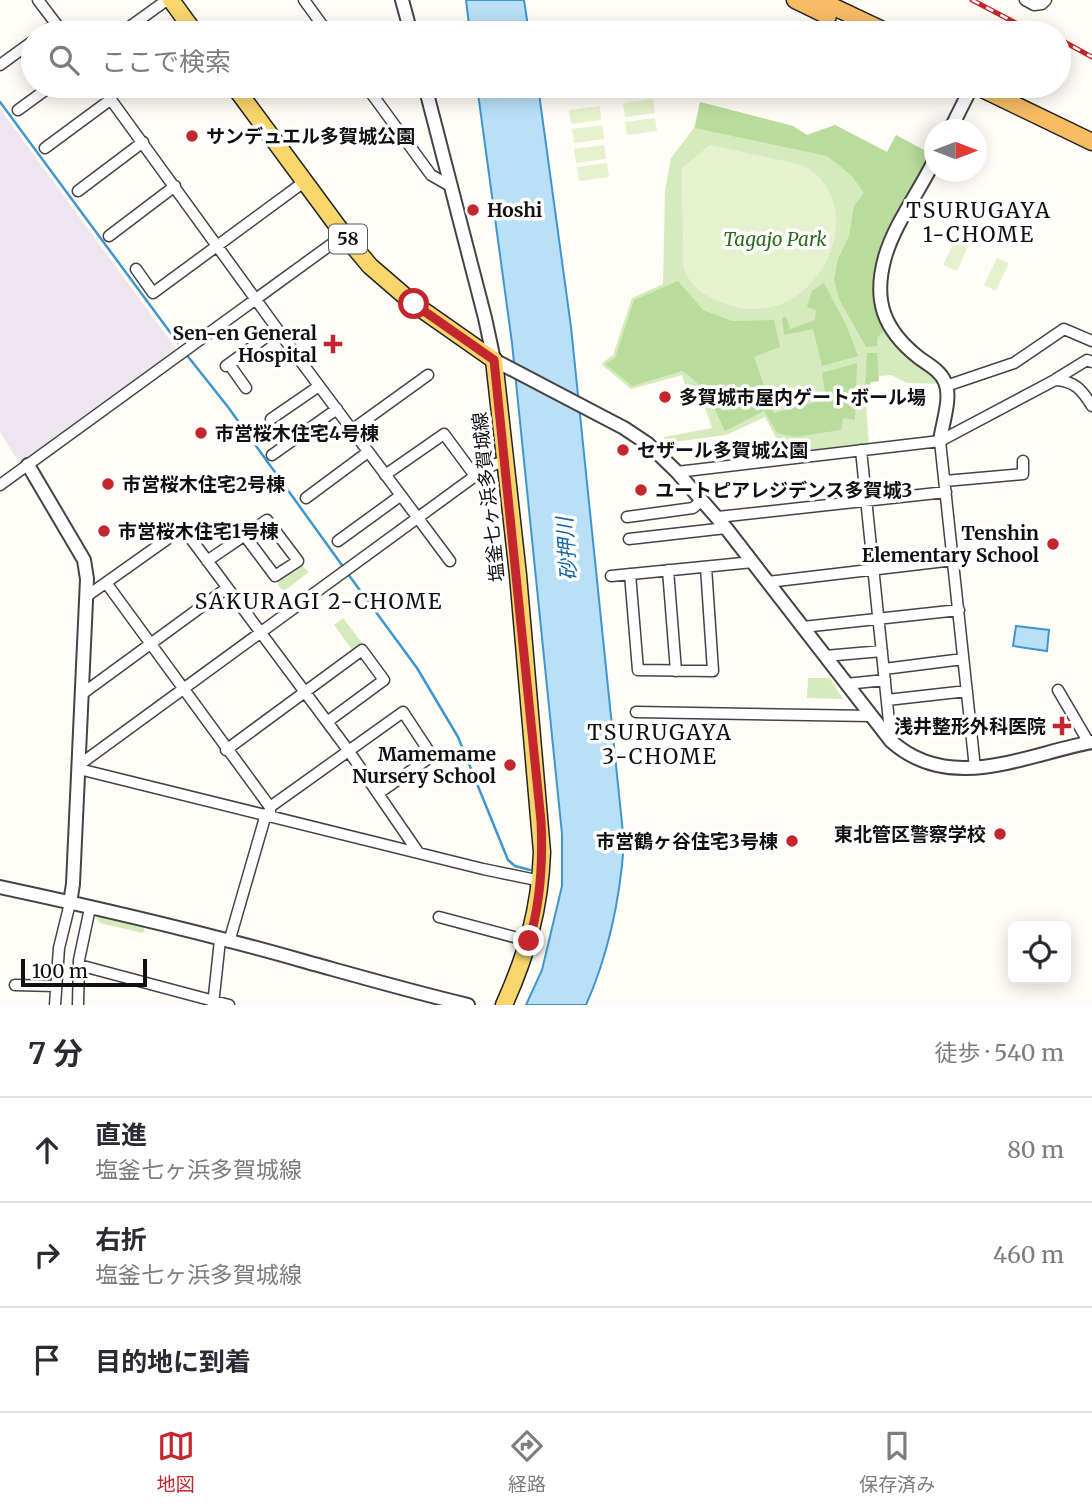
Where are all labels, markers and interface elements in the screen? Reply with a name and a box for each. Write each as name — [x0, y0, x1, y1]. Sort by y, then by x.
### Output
search box — [21, 21, 1071, 98]
icon: search — [45, 41, 83, 79]
text: ここで検索 — [101, 45, 231, 78]
north arrow — [924, 119, 987, 182]
place label: サンデュエル多賀城公園 — [206, 124, 415, 148]
marker: サンデュエル多賀城公園 — [184, 128, 200, 144]
district label: TSURUGAYA 1-CHOME — [906, 197, 1052, 248]
place label: Hoshi — [487, 198, 543, 222]
marker: Hoshi — [465, 202, 481, 218]
road number: 58 — [329, 225, 367, 254]
park label: Tagajo Park — [723, 227, 827, 251]
route start — [398, 288, 429, 319]
place label: Sen-en General Hospital — [172, 321, 317, 367]
marker: Sen-en General Hospital — [323, 334, 343, 354]
place label: 多賀城市屋内ゲートボール場 — [679, 385, 926, 409]
marker: 多賀城市屋内ゲートボール場 — [657, 389, 673, 405]
street label: 塩釜七ヶ浜多賀城線 — [467, 411, 509, 583]
place label: 市営桜木住宅4号棟 — [215, 421, 379, 445]
marker: 市営桜木住宅4号棟 — [193, 425, 209, 441]
place label: セザール多賀城公園 — [637, 438, 808, 462]
marker: セザール多賀城公園 — [615, 442, 631, 458]
place label: 市営桜木住宅2号棟 — [122, 472, 285, 496]
marker: 市営桜木住宅2号棟 — [100, 476, 116, 492]
place label: ユートピアレジデンス多賀城3 — [655, 478, 913, 502]
marker: ユートピアレジデンス多賀城3 — [633, 482, 649, 498]
water label: 砂押川 — [551, 515, 582, 581]
place label: 市営桜木住宅1号棟 — [118, 519, 279, 543]
place label: Tenshin Elementary School — [862, 521, 1039, 567]
marker: 市営桜木住宅1号棟 — [96, 523, 112, 539]
marker: Tenshin Elementary School — [1045, 536, 1061, 552]
district label: SAKURAGI 2-CHOME — [195, 588, 443, 615]
place label: 浅井整形外科医院 — [894, 714, 1046, 738]
marker: 浅井整形外科医院 — [1052, 716, 1072, 736]
district label: TSURUGAYA 3-CHOME — [587, 719, 733, 770]
place label: Mamemame Nursery School — [352, 742, 496, 788]
marker: Mamemame Nursery School — [502, 757, 518, 773]
place label: 東北管区警察学校 — [834, 822, 986, 846]
marker: 東北管区警察学校 — [992, 826, 1008, 842]
place label: 市営鶴ヶ谷住宅3号棟 — [596, 829, 778, 853]
marker: 市営鶴ヶ谷住宅3号棟 — [784, 833, 800, 849]
map controls — [1008, 921, 1071, 984]
button: locate — [1008, 921, 1071, 984]
route end — [513, 925, 544, 956]
scale bar — [21, 956, 147, 988]
text: 100 m — [32, 959, 88, 983]
text: 7 分 — [28, 1034, 83, 1072]
text: 徒歩 · 540 m — [934, 1038, 1064, 1067]
text: 直進 — [95, 1118, 147, 1151]
icon: ahead — [28, 1131, 66, 1169]
text: 80 m — [1007, 1135, 1064, 1164]
text: 塩釜七ヶ浜多賀城線 — [95, 1155, 302, 1184]
text: 右折 — [95, 1223, 147, 1256]
icon: right — [28, 1236, 66, 1274]
text: 460 m — [993, 1240, 1064, 1269]
text: 塩釜七ヶ浜多賀城線 — [95, 1260, 302, 1289]
icon: arrive — [28, 1341, 66, 1379]
text: 目的地に到着 — [95, 1345, 251, 1378]
tab: 地図 — [157, 1427, 195, 1496]
tab: 経路 — [508, 1427, 546, 1496]
tab: 保存済み — [859, 1427, 935, 1496]

